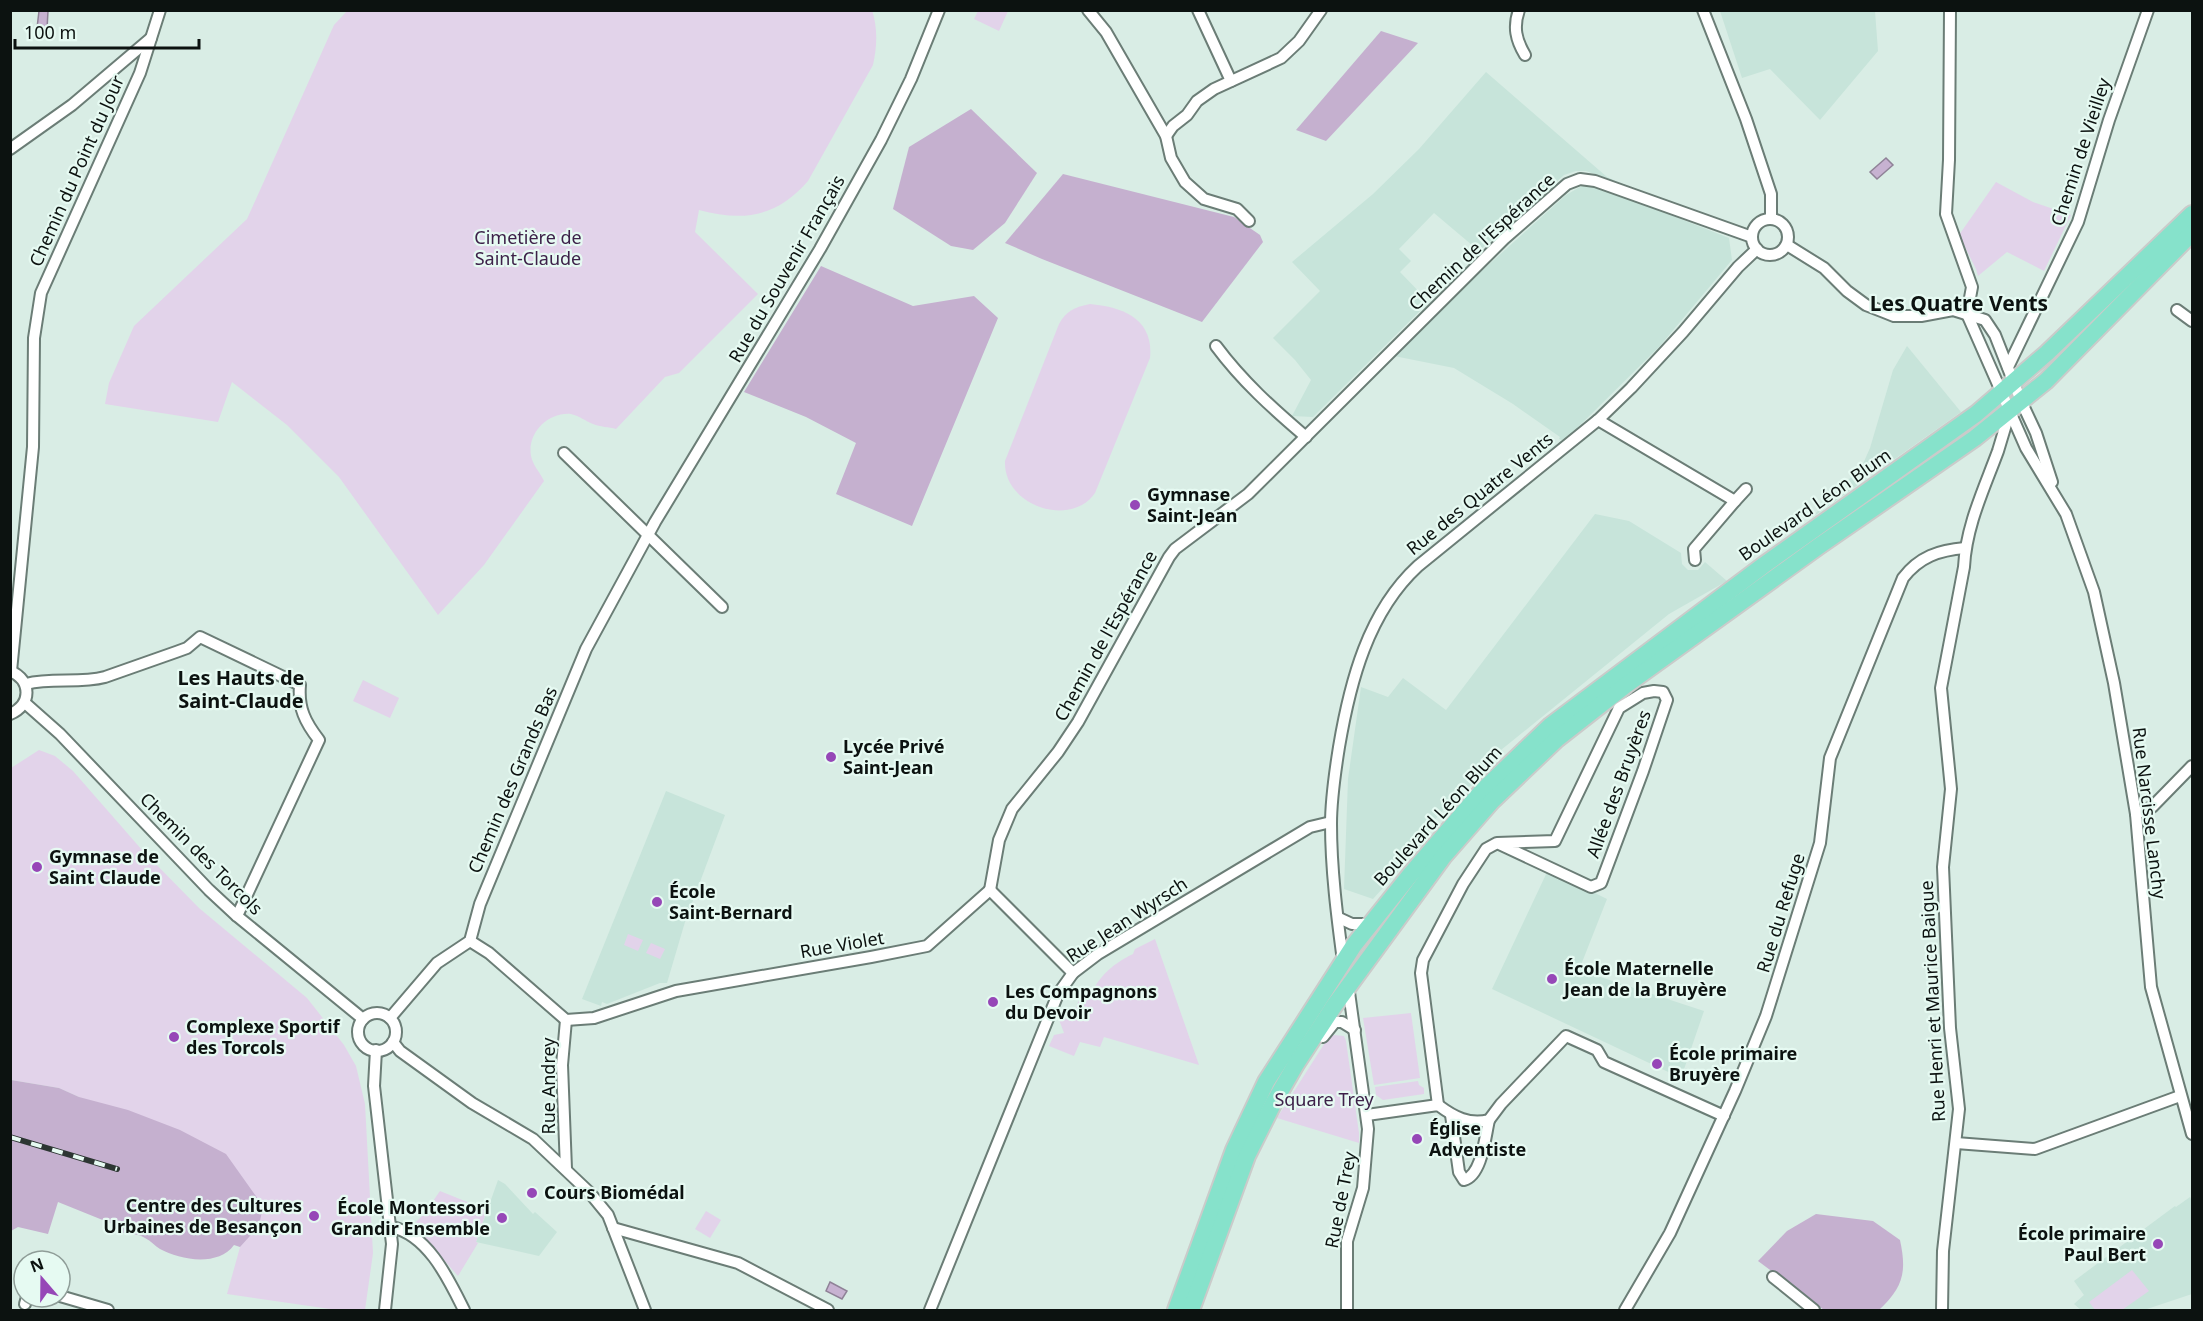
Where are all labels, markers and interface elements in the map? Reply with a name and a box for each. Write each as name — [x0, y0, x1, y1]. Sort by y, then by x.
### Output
scale bar — [15, 12, 200, 50]
text: 100 m — [24, 20, 76, 44]
street label: Chemin du Point du Jour — [23, 71, 129, 270]
street label: Chemin de Vieilley — [2045, 74, 2116, 229]
street label: Chemin de l'Espérance — [1403, 167, 1560, 315]
street label: Rue du Souvenir Français — [723, 170, 850, 367]
park label: Cimetière de Saint-Claude — [474, 225, 582, 270]
district label: Les Quatre Vents — [1870, 289, 2048, 317]
street label: Rue des Quatre Vents — [1401, 427, 1558, 560]
street label: Boulevard Léon Blum — [1733, 443, 1895, 566]
place label: Gymnase Saint-Jean — [1147, 482, 1238, 527]
marker: Gymnase Saint-Jean — [1128, 498, 1142, 512]
street label: Chemin de l'Espérance — [1048, 546, 1162, 725]
district label: Les Hauts de Saint-Claude — [177, 664, 305, 714]
street label: Chemin des Grands Bas — [462, 683, 562, 877]
street label: Allée des Bruyères — [1580, 706, 1656, 861]
street label: Rue Narcisse Lanchy — [2128, 726, 2173, 901]
place label: Lycée Privé Saint-Jean — [843, 734, 944, 779]
street label: Boulevard Léon Blum — [1368, 740, 1507, 891]
marker: Lycée Privé Saint-Jean — [824, 750, 838, 764]
street label: Chemin des Torcols — [135, 787, 268, 920]
place label: Gymnase de Saint Claude — [49, 844, 161, 889]
street label: Rue du Refuge — [1750, 850, 1810, 975]
marker: Gymnase de Saint Claude — [30, 860, 44, 874]
street label: Rue Jean Wyrsch — [1061, 871, 1192, 967]
place label: École Saint-Bernard — [669, 879, 793, 924]
street label: Rue Henri et Maurice Baigue — [1914, 880, 1950, 1122]
marker: École Saint-Bernard — [650, 895, 664, 909]
street label: Rue Violet — [798, 925, 886, 963]
place label: École Maternelle Jean de la Bruyère — [1562, 956, 1727, 1001]
marker: École Maternelle Jean de la Bruyère — [1545, 972, 1559, 986]
place label: Les Compagnons du Devoir — [1005, 979, 1157, 1024]
marker: Les Compagnons du Devoir — [986, 995, 1000, 1009]
place label: Complexe Sportif des Torcols — [186, 1014, 341, 1059]
marker: Complexe Sportif des Torcols — [167, 1030, 181, 1044]
street label: Rue Andrey — [536, 1037, 560, 1134]
place label: École primaire Bruyère — [1669, 1041, 1797, 1086]
marker: École primaire Bruyère — [1650, 1057, 1664, 1071]
park label: Square Trey — [1274, 1087, 1374, 1111]
place label: Église Adventiste — [1429, 1116, 1526, 1161]
marker: Église Adventiste — [1410, 1132, 1424, 1146]
street label: Rue de Trey — [1319, 1149, 1361, 1250]
place label: Cours Biomédal — [544, 1180, 685, 1204]
marker: Cours Biomédal — [525, 1186, 539, 1200]
place label: Centre des Cultures Urbaines de Besançon — [103, 1193, 302, 1238]
place label: École Montessori Grandir Ensemble — [331, 1195, 490, 1240]
marker: Centre des Cultures Urbaines de Besançon — [307, 1209, 321, 1223]
marker: École Montessori Grandir Ensemble — [495, 1211, 509, 1225]
place label: École primaire Paul Bert — [2018, 1221, 2146, 1266]
marker: École primaire Paul Bert — [2151, 1237, 2165, 1251]
north arrow — [12, 1249, 72, 1309]
text: N — [27, 1252, 47, 1277]

